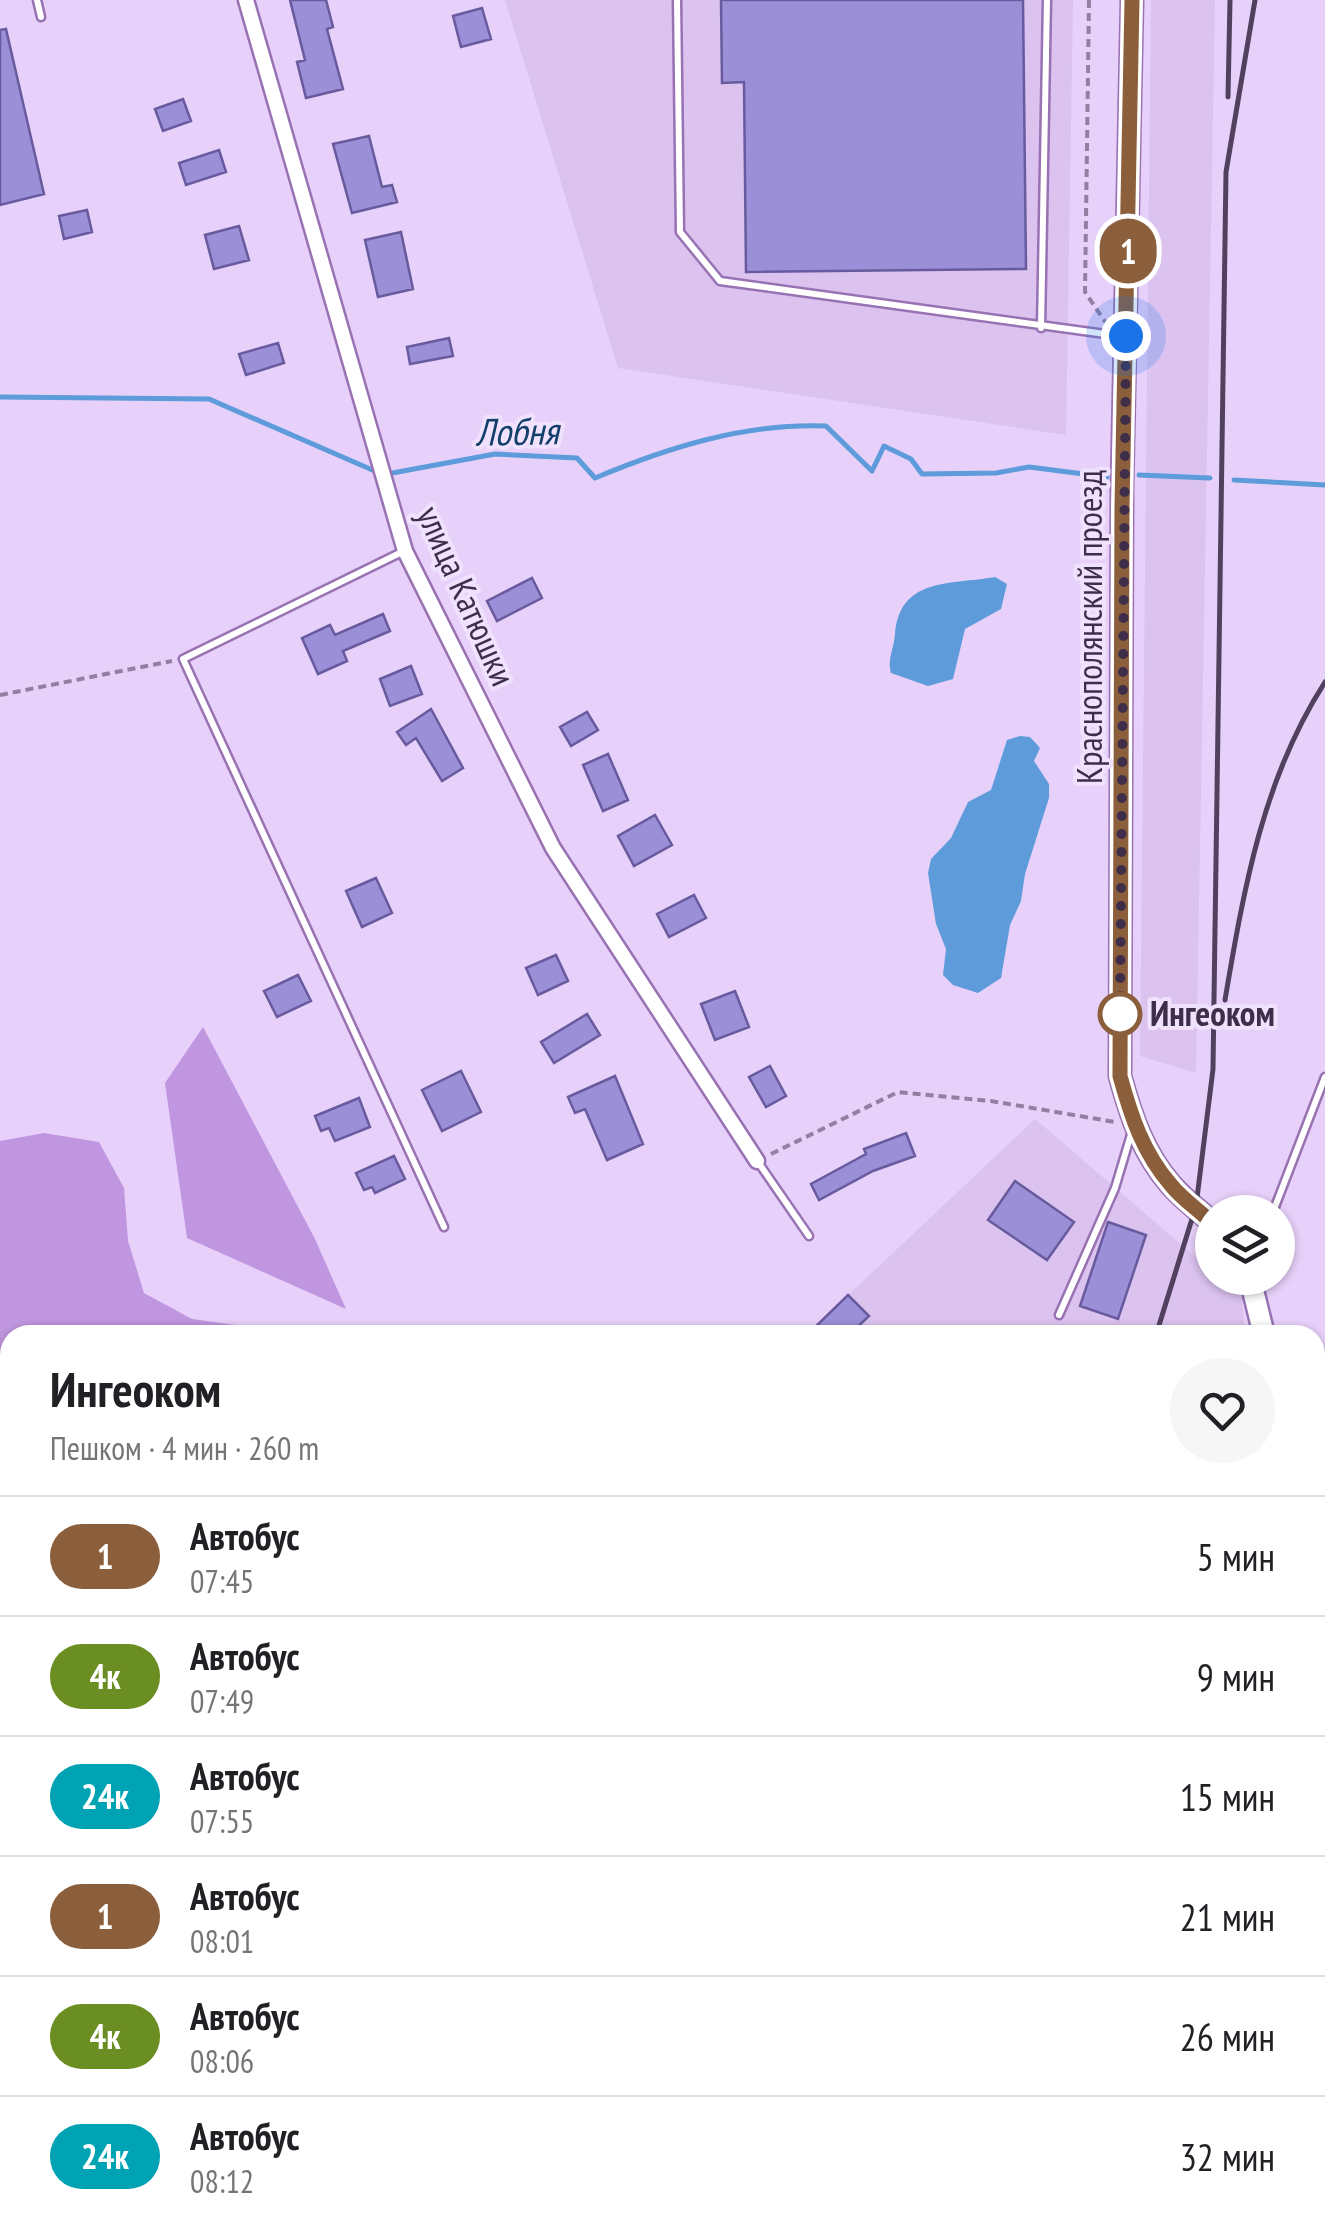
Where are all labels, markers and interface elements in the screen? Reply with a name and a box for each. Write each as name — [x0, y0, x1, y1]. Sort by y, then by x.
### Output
line badge: 1 — [1096, 218, 1160, 284]
text: 1 — [1120, 228, 1136, 274]
your location — [1101, 311, 1151, 361]
water label: Лобня — [474, 405, 562, 456]
street label: Краснополянский проезд — [1066, 470, 1112, 784]
street label: улица Катюшки — [407, 499, 527, 693]
place label: Ингеоком — [1150, 990, 1275, 1036]
marker: Ингеоком — [1099, 993, 1141, 1035]
map controls — [1195, 1195, 1295, 1295]
button: layers — [1195, 1195, 1295, 1295]
text: Ингеоком — [50, 1358, 221, 1420]
button: heart — [1170, 1358, 1275, 1463]
text: Пешком · 4 мин · 260 m — [50, 1427, 319, 1469]
text: Автобус — [190, 1511, 300, 1560]
text: 5 мин — [1197, 1532, 1275, 1581]
text: 1 — [97, 1533, 113, 1579]
text: 07:45 — [190, 1560, 254, 1602]
text: Автобус — [190, 1631, 300, 1680]
text: 9 мин — [1197, 1652, 1275, 1701]
text: 4к — [89, 1653, 121, 1699]
text: 07:49 — [190, 1680, 254, 1722]
text: Автобус — [190, 1751, 300, 1800]
text: 15 мин — [1180, 1772, 1275, 1821]
text: 24к — [81, 1773, 129, 1819]
text: 07:55 — [190, 1800, 254, 1842]
text: Автобус — [190, 1871, 300, 1920]
text: 21 мин — [1180, 1892, 1275, 1941]
text: 1 — [97, 1893, 113, 1939]
text: 08:01 — [190, 1920, 254, 1962]
text: Автобус — [190, 1991, 300, 2040]
text: 26 мин — [1180, 2012, 1275, 2061]
text: 4к — [89, 2013, 121, 2059]
text: 08:06 — [190, 2040, 254, 2082]
text: Автобус — [190, 2111, 300, 2160]
text: 32 мин — [1180, 2132, 1275, 2181]
text: 24к — [81, 2133, 129, 2179]
text: 08:12 — [190, 2160, 254, 2202]

